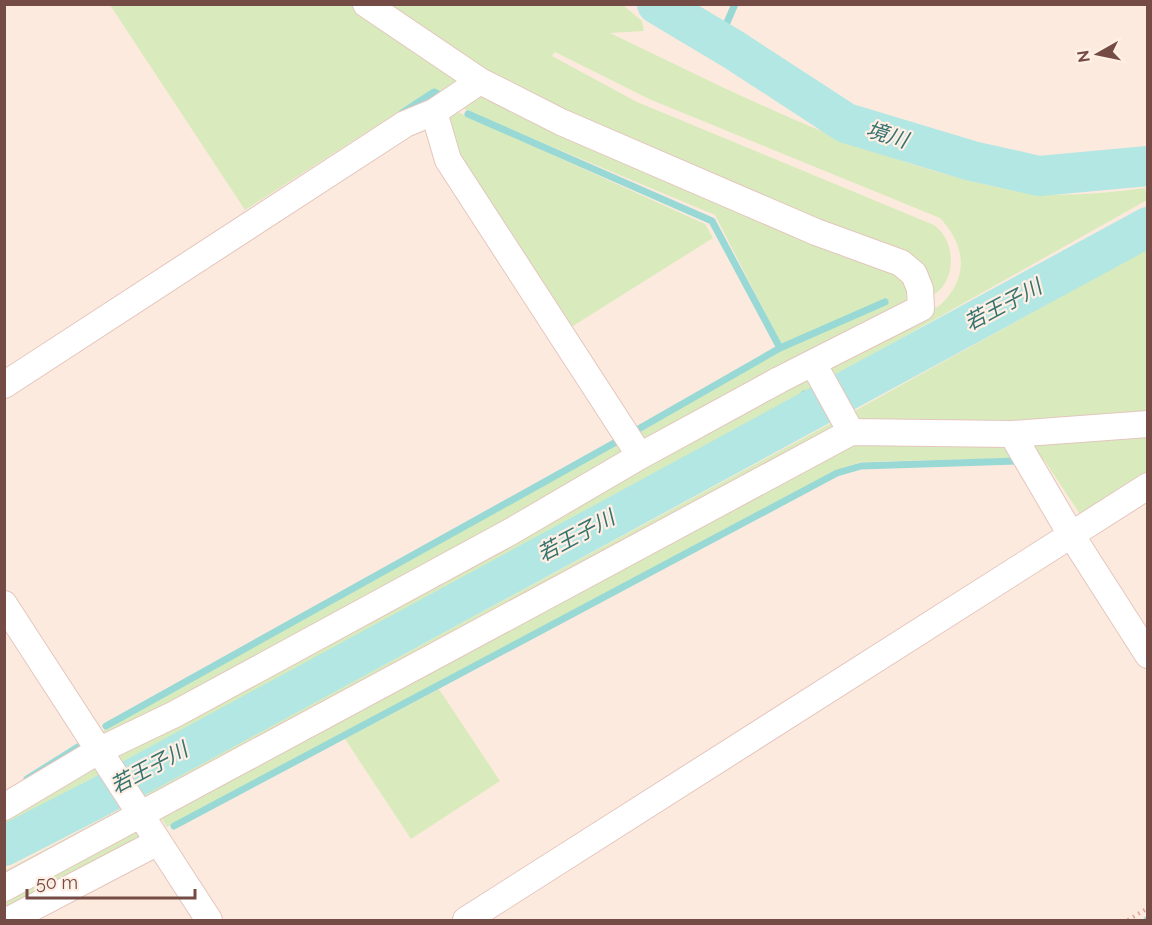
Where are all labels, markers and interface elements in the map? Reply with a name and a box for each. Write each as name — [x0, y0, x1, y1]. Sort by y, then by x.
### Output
north arrow — [1068, 24, 1128, 84]
text: N — [1073, 49, 1094, 64]
water label: 境川 — [863, 116, 913, 153]
water label: 若王子川 — [960, 273, 1047, 335]
water label: 若王子川 — [533, 504, 620, 566]
water label: 若王子川 — [106, 736, 193, 798]
scale bar — [27, 862, 195, 900]
text: 50 m — [36, 872, 78, 893]

